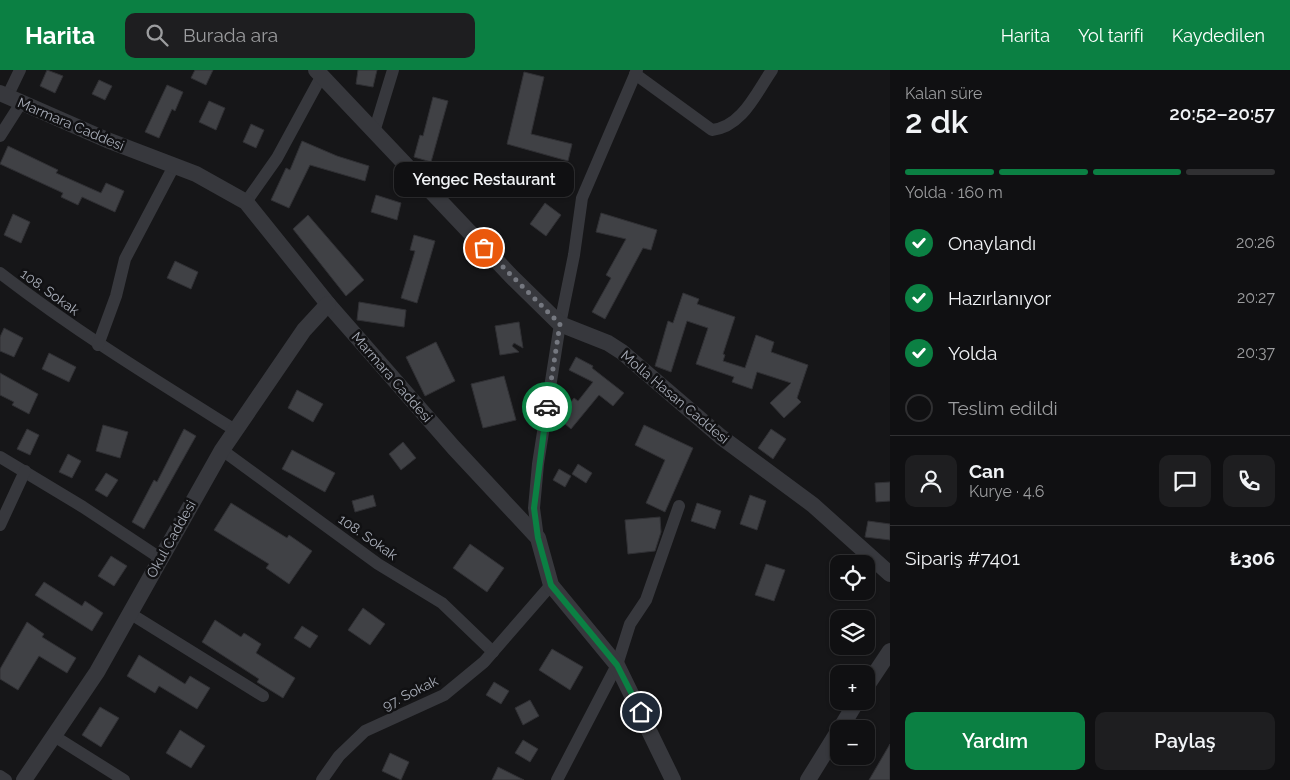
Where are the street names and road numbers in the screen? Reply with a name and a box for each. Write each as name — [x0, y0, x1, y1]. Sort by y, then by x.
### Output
street label: Marmara Caddesi — [15, 94, 127, 154]
street label: 108. Sokak — [18, 265, 83, 319]
street label: Marmara Caddesi — [349, 329, 435, 425]
street label: Molla Hasan Caddesi — [618, 347, 732, 447]
street label: Okul Caddesi — [143, 498, 199, 580]
street label: 108. Sokak — [335, 511, 401, 563]
street label: 97. Sokak — [380, 672, 441, 714]

